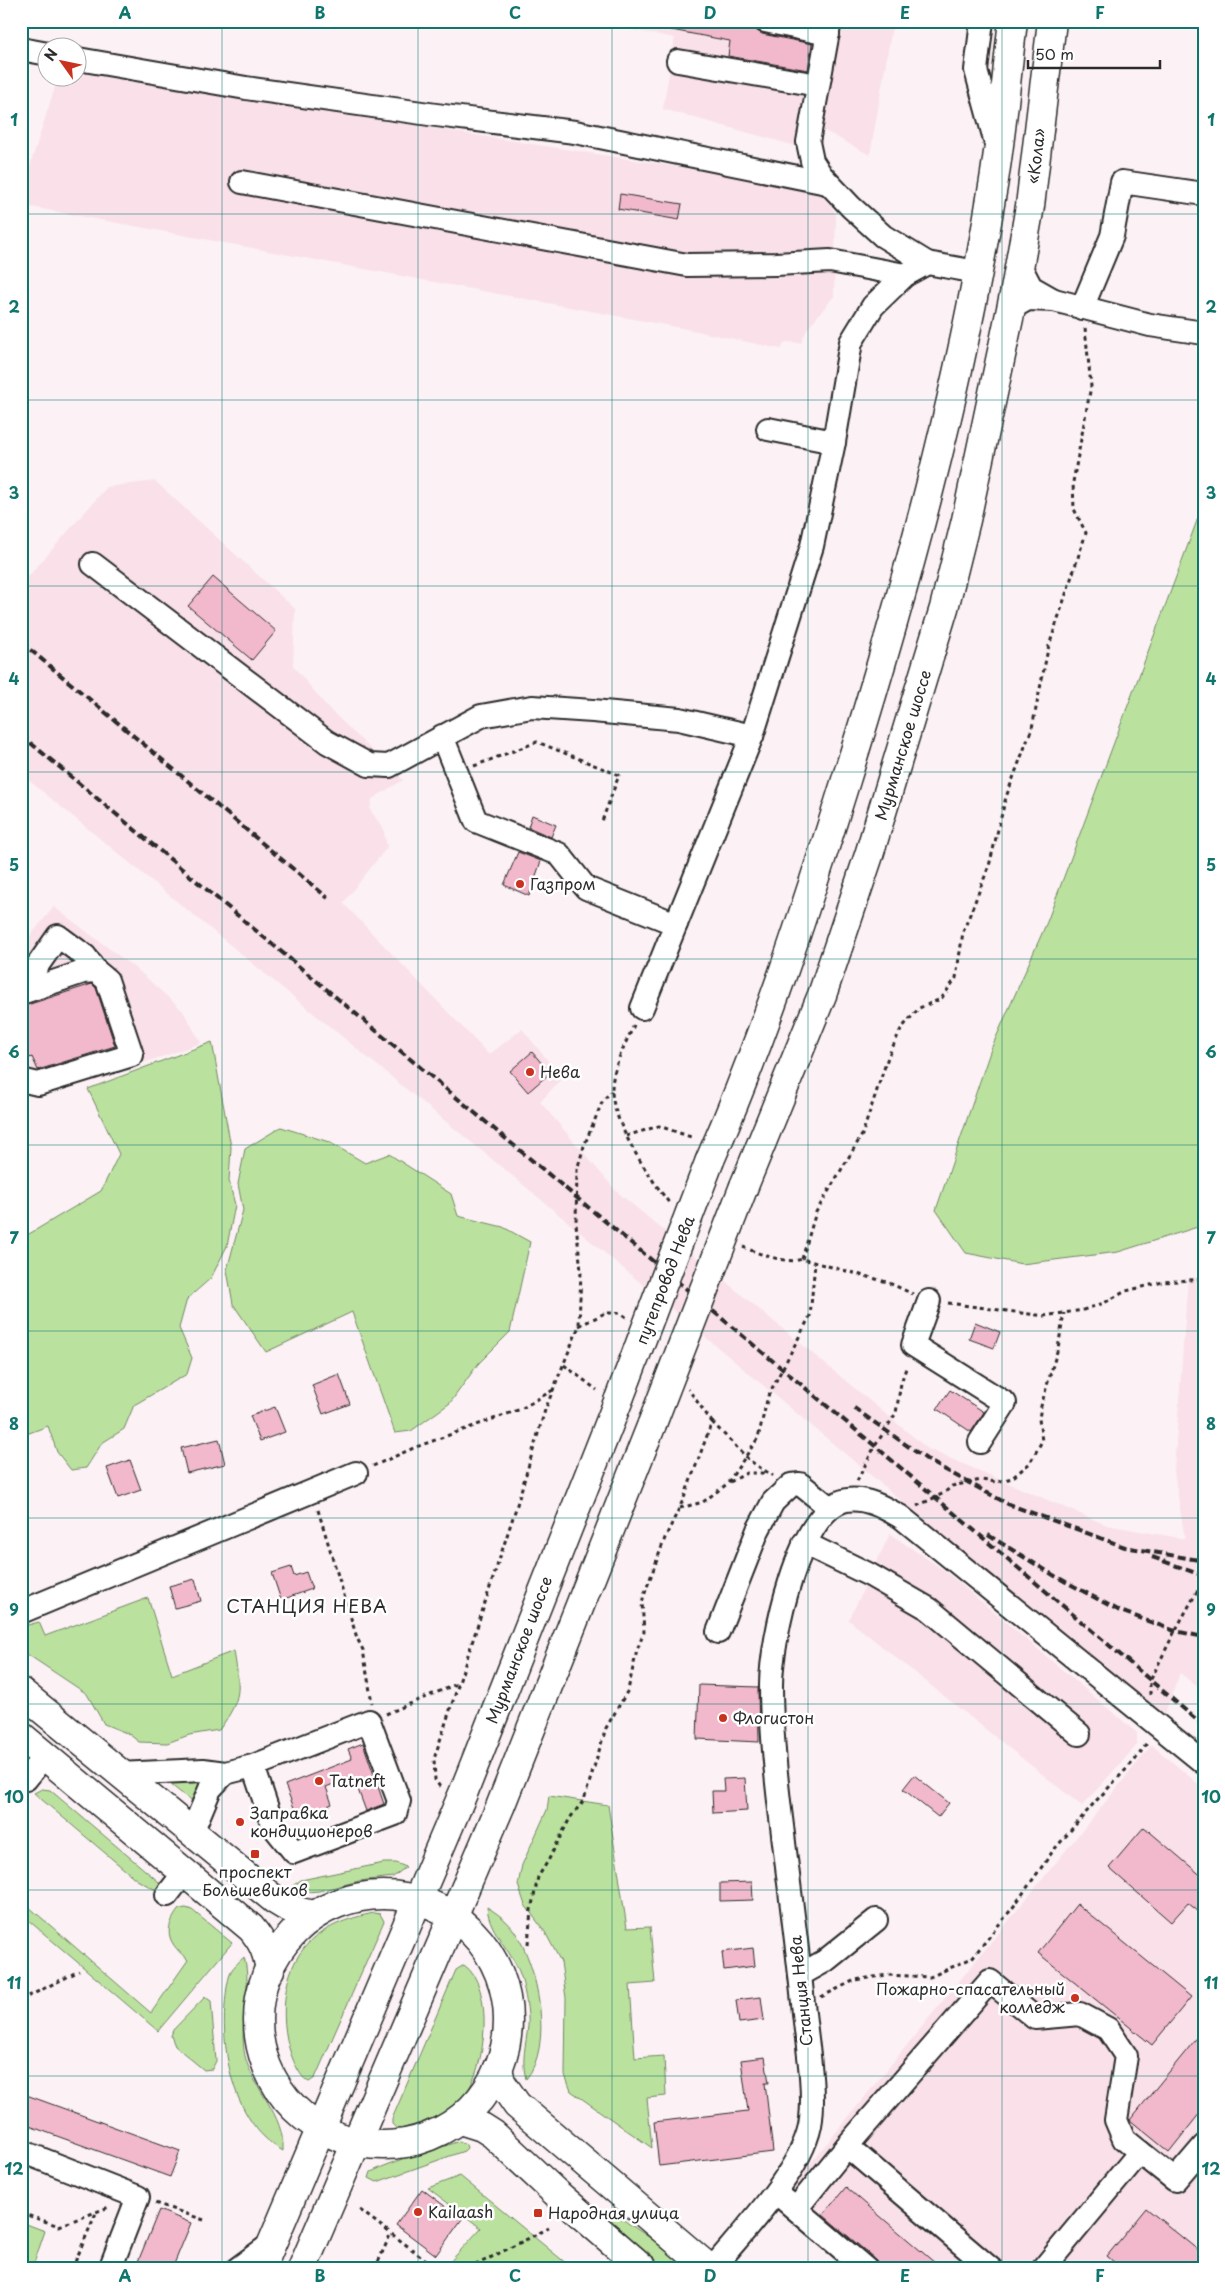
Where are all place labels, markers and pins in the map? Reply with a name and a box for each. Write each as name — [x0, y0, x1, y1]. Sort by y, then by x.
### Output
place label: Газпром — [530, 871, 596, 895]
marker: Газпром — [514, 878, 526, 890]
place label: Нева — [540, 1059, 580, 1083]
marker: Нева — [524, 1066, 536, 1078]
place label: Флогистон — [733, 1705, 814, 1729]
marker: Флогистон — [717, 1712, 729, 1724]
place label: Tatneft — [329, 1768, 386, 1792]
marker: Tatneft — [313, 1775, 325, 1787]
place label: Заправка кондиционеров — [250, 1800, 373, 1842]
marker: Заправка кондиционеров — [234, 1816, 246, 1828]
marker: проспект Большевиков — [249, 1848, 261, 1860]
place label: проспект Большевиков — [202, 1859, 308, 1901]
place label: Пожарно-спасательный колледж — [876, 1976, 1066, 2018]
marker: Пожарно-спасательный колледж — [1069, 1992, 1081, 2004]
place label: Kailaash — [428, 2199, 493, 2223]
place label: Народная улица — [548, 2200, 679, 2224]
marker: Kailaash — [412, 2206, 424, 2218]
marker: Народная улица — [532, 2207, 544, 2219]

